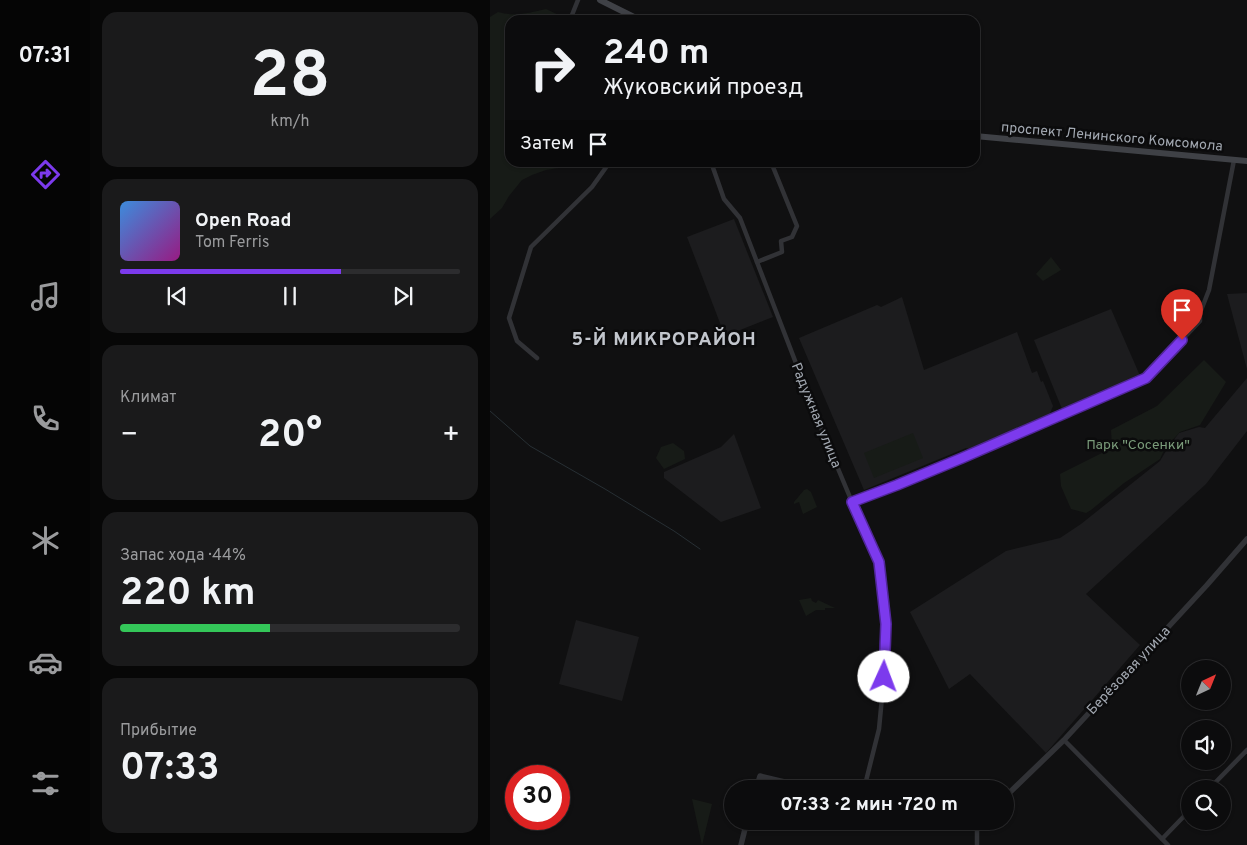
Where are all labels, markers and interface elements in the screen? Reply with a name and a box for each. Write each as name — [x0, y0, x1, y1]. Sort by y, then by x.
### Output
text: 240 m — [603, 32, 709, 76]
icon: right — [520, 35, 585, 100]
text: 28 — [250, 38, 330, 120]
text: 07:31 — [18, 43, 72, 70]
text: Жуковский проезд — [603, 75, 803, 102]
text: km/h — [271, 112, 309, 132]
street label: проспект Ленинского Комсомола — [1000, 119, 1223, 156]
icon: arrive — [584, 130, 612, 158]
text: Затем — [520, 132, 574, 156]
icon: directions — [28, 157, 63, 192]
text: Open Road — [195, 209, 291, 233]
text: Tom Ferris — [195, 233, 269, 253]
icon: music — [28, 279, 63, 314]
icon: previous — [163, 282, 191, 310]
icon: pause — [276, 282, 304, 310]
icon: next — [389, 282, 417, 310]
pin — [1161, 289, 1203, 340]
icon: arrive — [1168, 296, 1196, 324]
district label: 5-Й МИКРОРАЙОН — [571, 327, 757, 352]
street label: Радужная улица — [787, 360, 844, 471]
text: Климат — [120, 388, 177, 408]
icon: phone — [28, 401, 63, 436]
text: 20° — [258, 412, 322, 461]
text: − — [120, 418, 138, 454]
text: + — [442, 418, 460, 454]
park label: Парк "Сосенки" — [1086, 437, 1190, 454]
icon: climate — [28, 523, 63, 558]
text: Запас хода · 44% — [120, 546, 246, 566]
text: 220 km — [120, 570, 256, 619]
street label: Берёзовая улица — [1084, 623, 1174, 719]
icon: car — [28, 645, 63, 680]
position arrow — [857, 650, 909, 702]
north arrow — [1181, 660, 1231, 710]
map controls — [1181, 660, 1231, 830]
button: sound — [1181, 720, 1231, 770]
text: Прибытие — [120, 721, 197, 741]
text: 07:33 — [120, 745, 220, 794]
speed limit sign: 30 — [505, 765, 570, 830]
icon: filters — [28, 766, 63, 801]
button: search — [1181, 780, 1231, 830]
text: 07:33 · 2 мин · 720 m — [780, 793, 958, 817]

